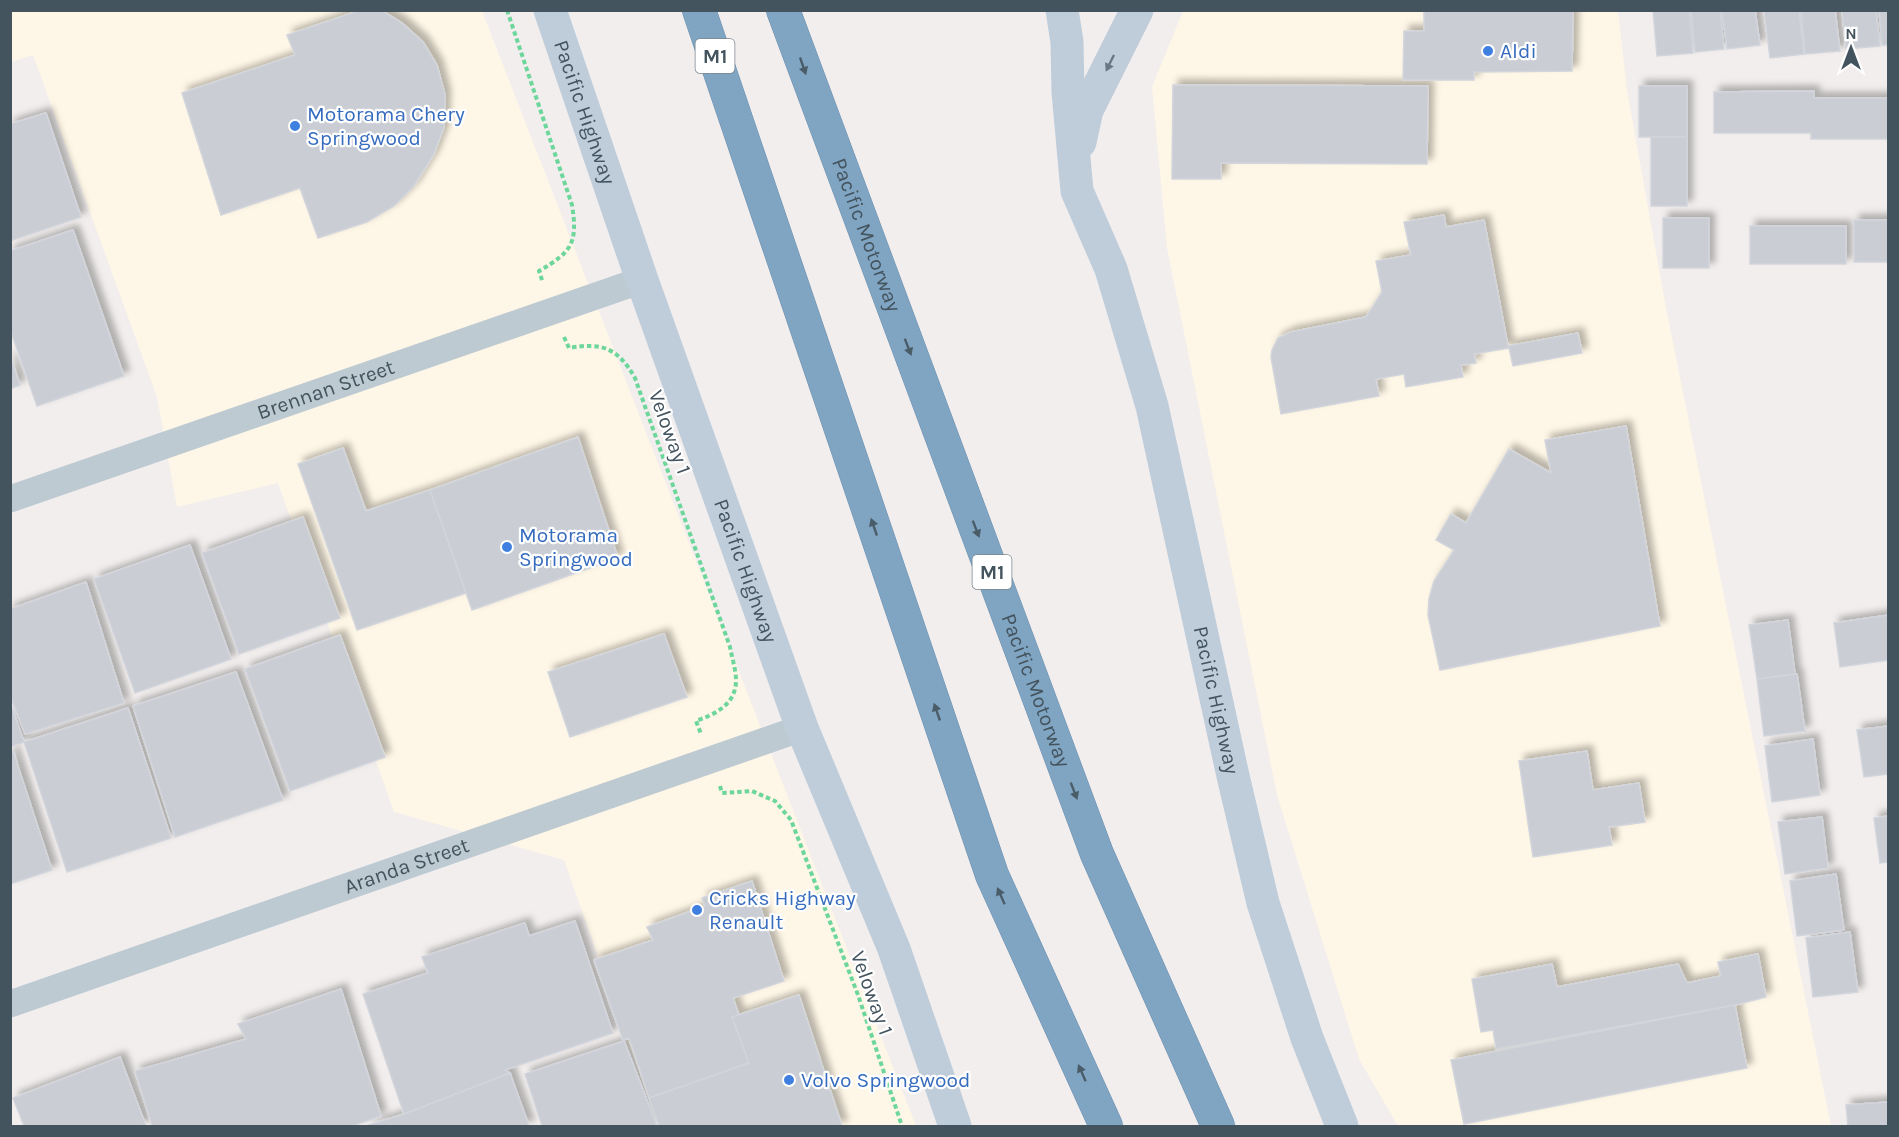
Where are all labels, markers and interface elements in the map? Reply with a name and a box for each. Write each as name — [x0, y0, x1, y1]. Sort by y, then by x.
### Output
north arrow — [1821, 18, 1881, 78]
text: N — [1845, 24, 1857, 43]
street label: Pacific Highway — [549, 37, 621, 188]
road number: M1 — [696, 39, 734, 73]
place label: Aldi — [1500, 39, 1537, 63]
marker: Aldi — [1481, 44, 1495, 58]
one-way arrow — [1106, 54, 1115, 71]
one-way arrow — [798, 57, 808, 75]
place label: Motorama Chery Springwood — [307, 102, 465, 150]
marker: Motorama Chery Springwood — [288, 119, 302, 133]
street label: Pacific Motorway — [827, 155, 906, 315]
one-way arrow — [903, 338, 913, 356]
street label: Brennan Street — [254, 355, 398, 425]
street label: Veloway 1 — [644, 387, 696, 477]
street label: Pacific Highway — [709, 496, 783, 646]
one-way arrow — [869, 518, 879, 536]
one-way arrow — [971, 521, 981, 539]
place label: Motorama Springwood — [519, 523, 633, 571]
marker: Motorama Springwood — [500, 540, 514, 554]
road number: M1 — [972, 555, 1012, 589]
street label: Pacific Motorway — [997, 610, 1076, 771]
street label: Pacific Highway — [1189, 624, 1244, 777]
one-way arrow — [931, 703, 941, 721]
one-way arrow — [1069, 782, 1079, 800]
street label: Aranda Street — [341, 833, 472, 899]
place label: Cricks Highway Renault — [709, 886, 856, 934]
one-way arrow — [997, 887, 1006, 904]
marker: Cricks Highway Renault — [690, 903, 704, 917]
street label: Veloway 1 — [846, 948, 898, 1038]
one-way arrow — [1077, 1065, 1086, 1082]
place label: Volvo Springwood — [801, 1068, 970, 1092]
marker: Volvo Springwood — [782, 1073, 796, 1087]

